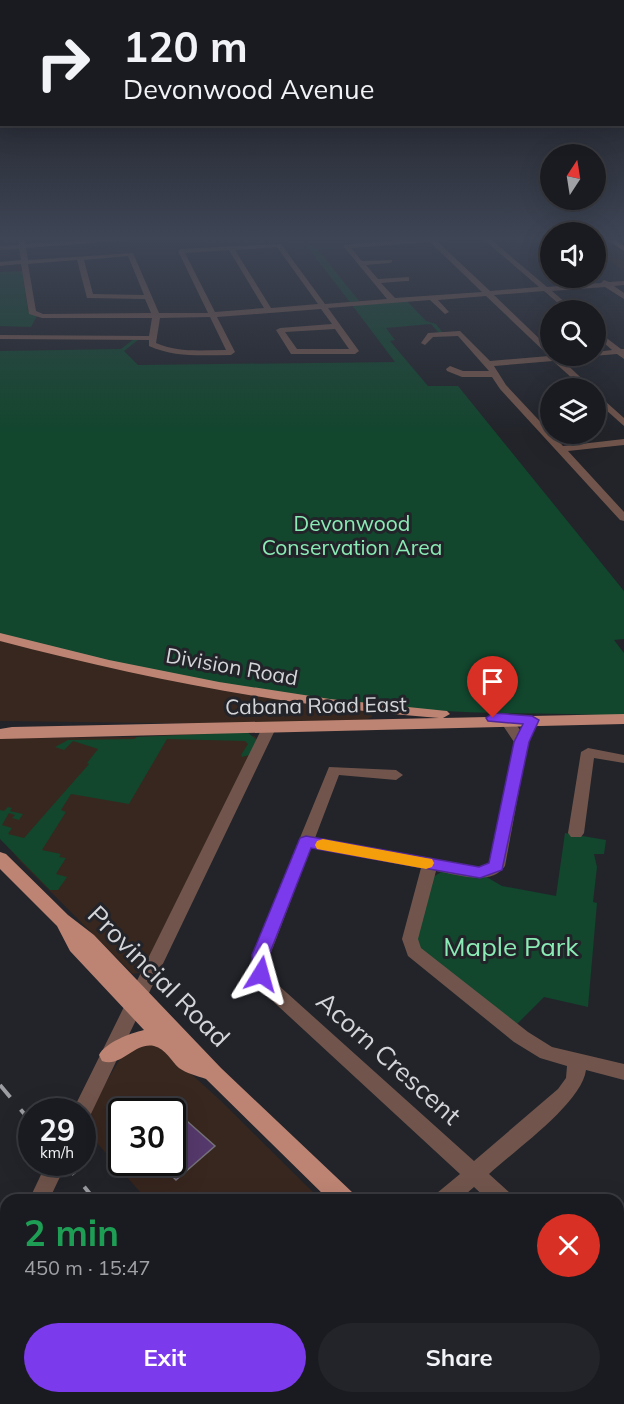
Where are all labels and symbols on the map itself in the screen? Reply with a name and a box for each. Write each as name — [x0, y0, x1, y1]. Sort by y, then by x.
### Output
north arrow — [540, 144, 606, 210]
park label: Devonwood Conservation Area — [262, 510, 442, 560]
street label: Division Road — [164, 642, 300, 690]
pin — [467, 656, 518, 718]
street label: Cabana Road East — [225, 690, 407, 720]
street label: Provincial Road — [81, 898, 237, 1054]
park label: Maple Park — [443, 930, 579, 963]
position arrow — [229, 942, 293, 1006]
street label: Acorn Crescent — [310, 984, 468, 1132]
speed limit sign: 30 — [108, 1098, 186, 1176]

